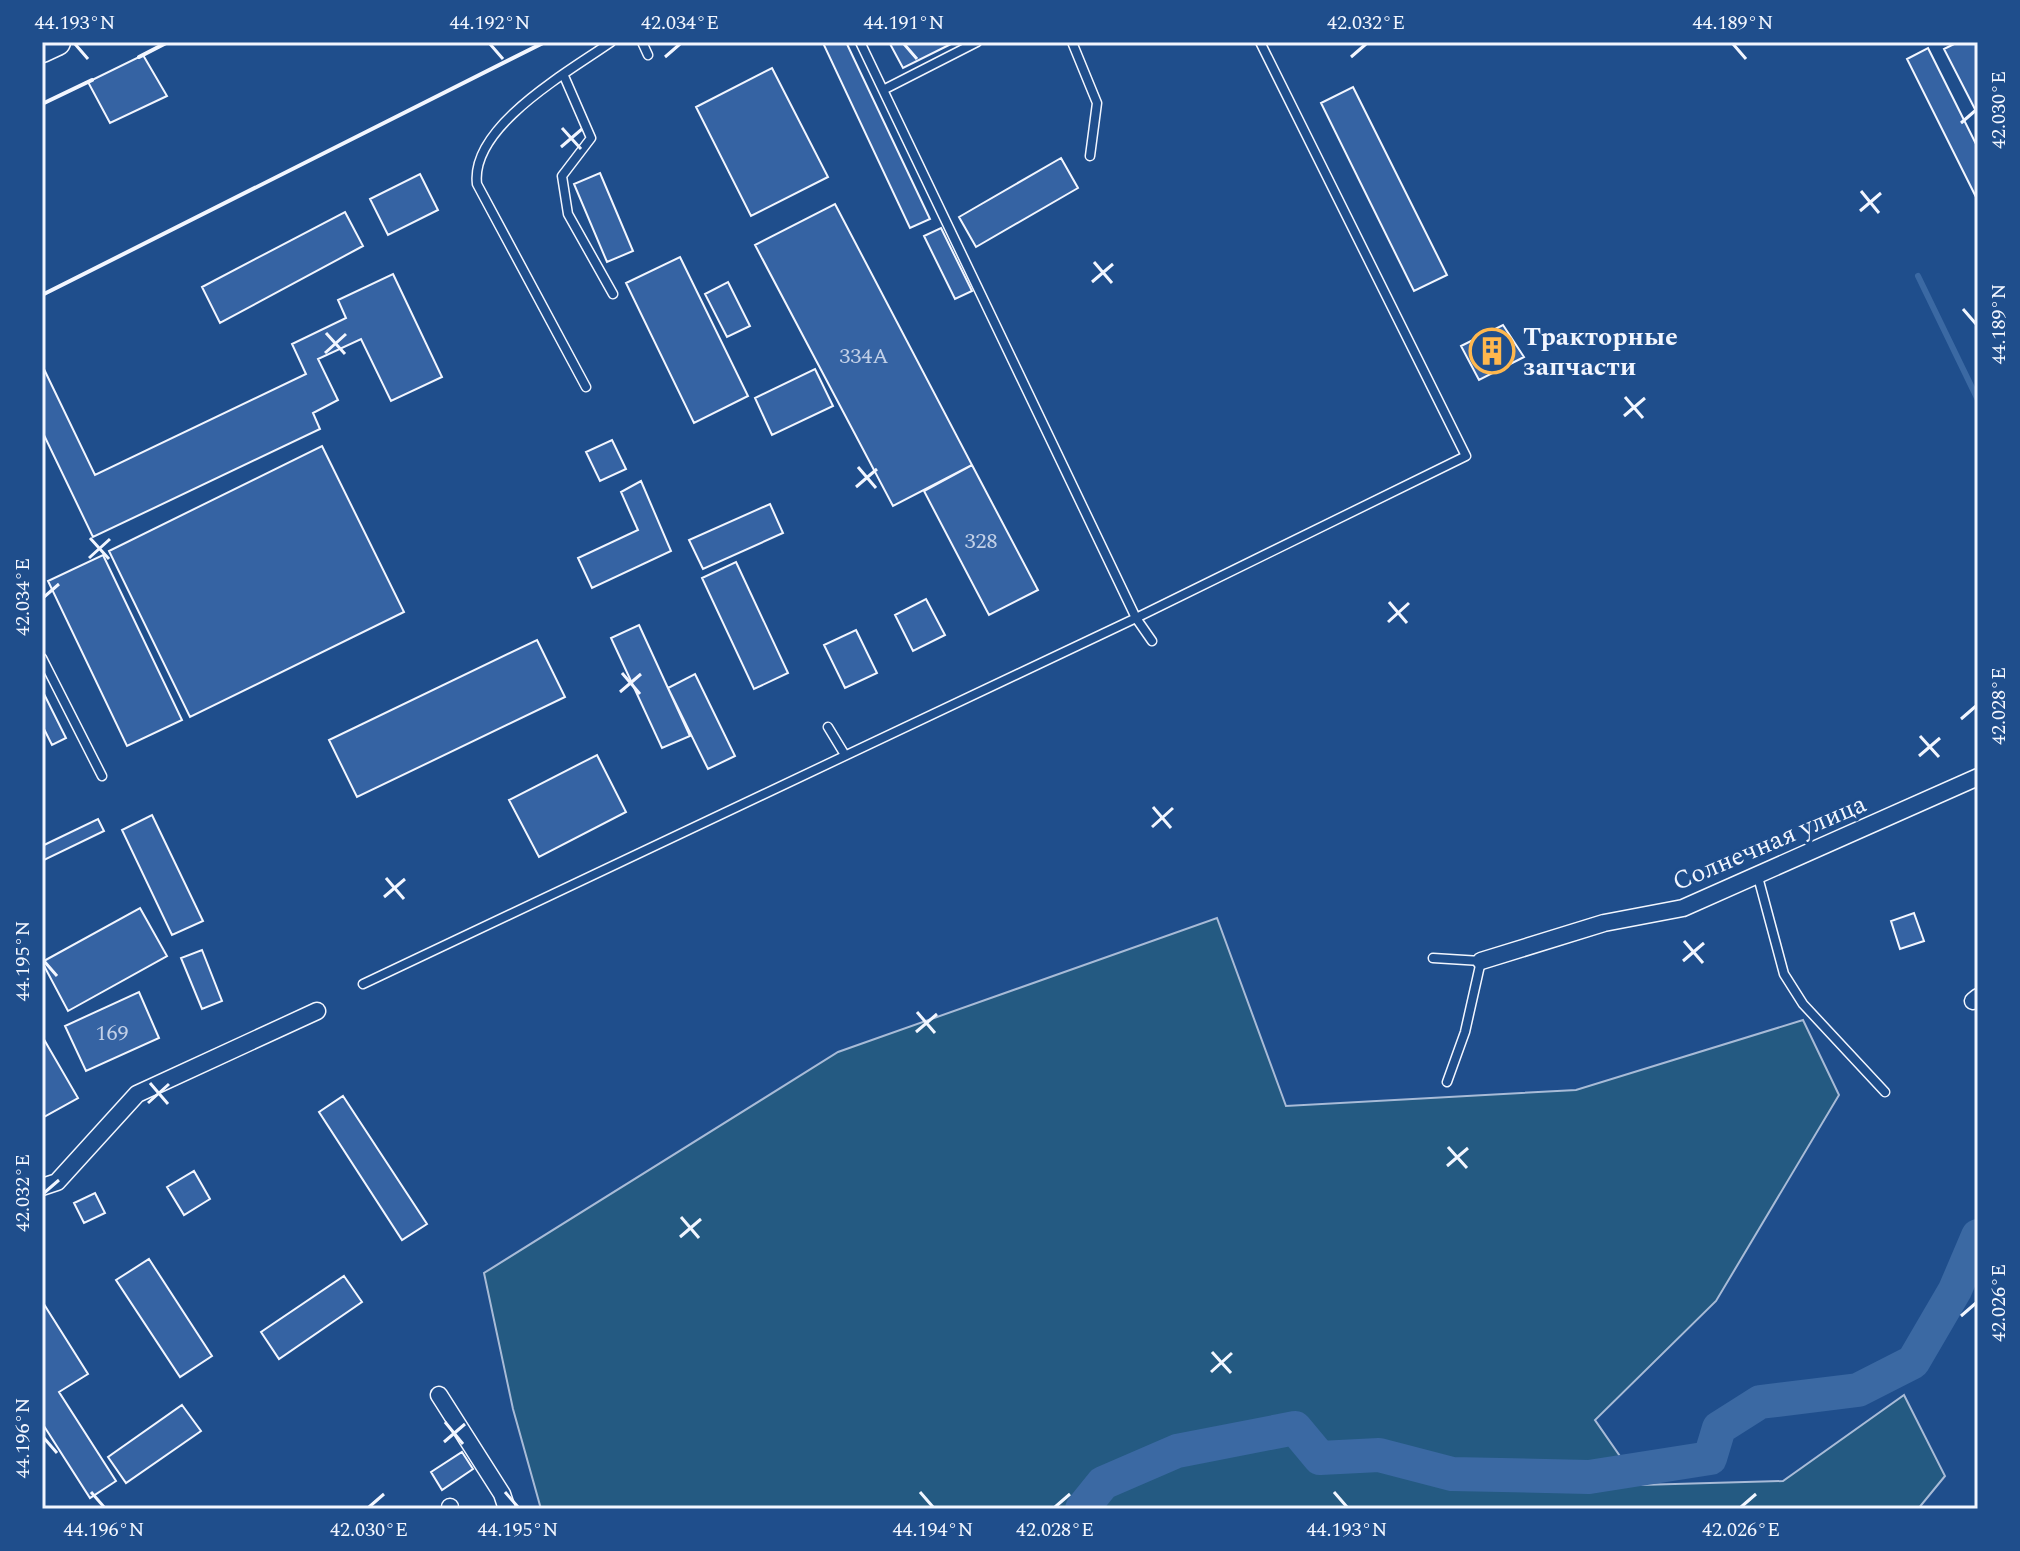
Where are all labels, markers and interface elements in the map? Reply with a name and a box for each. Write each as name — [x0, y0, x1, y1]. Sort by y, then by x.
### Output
text: 44.193°N — [35, 8, 115, 38]
text: 44.192°N — [450, 8, 530, 38]
text: 42.034°E — [641, 8, 719, 38]
text: 44.191°N — [864, 8, 944, 38]
text: 42.032°E — [1327, 8, 1405, 38]
text: 44.189°N — [1693, 8, 1773, 38]
text: 42.030°E — [1984, 71, 2014, 149]
text: 44.189°N — [1984, 284, 2014, 364]
place label: Тракторные запчасти — [1523, 317, 1678, 387]
building icon: Тракторные запчасти — [1468, 327, 1516, 375]
house number: 334А — [839, 340, 889, 373]
house number: 328 — [964, 525, 998, 558]
text: 42.034°E — [8, 558, 38, 636]
text: 42.028°E — [1984, 667, 2014, 745]
street label: Солнечная улица — [1666, 784, 1873, 902]
text: 44.195°N — [8, 921, 38, 1001]
house number: 169 — [95, 1017, 129, 1050]
text: 42.032°E — [8, 1154, 38, 1232]
text: 42.026°E — [1984, 1264, 2014, 1342]
text: 44.196°N — [8, 1398, 38, 1478]
text: 44.196°N — [64, 1515, 144, 1545]
text: 42.030°E — [330, 1515, 408, 1545]
text: 44.195°N — [478, 1515, 558, 1545]
text: 44.194°N — [893, 1515, 973, 1545]
text: 42.028°E — [1016, 1515, 1094, 1545]
text: 44.193°N — [1307, 1515, 1387, 1545]
text: 42.026°E — [1702, 1515, 1780, 1545]

